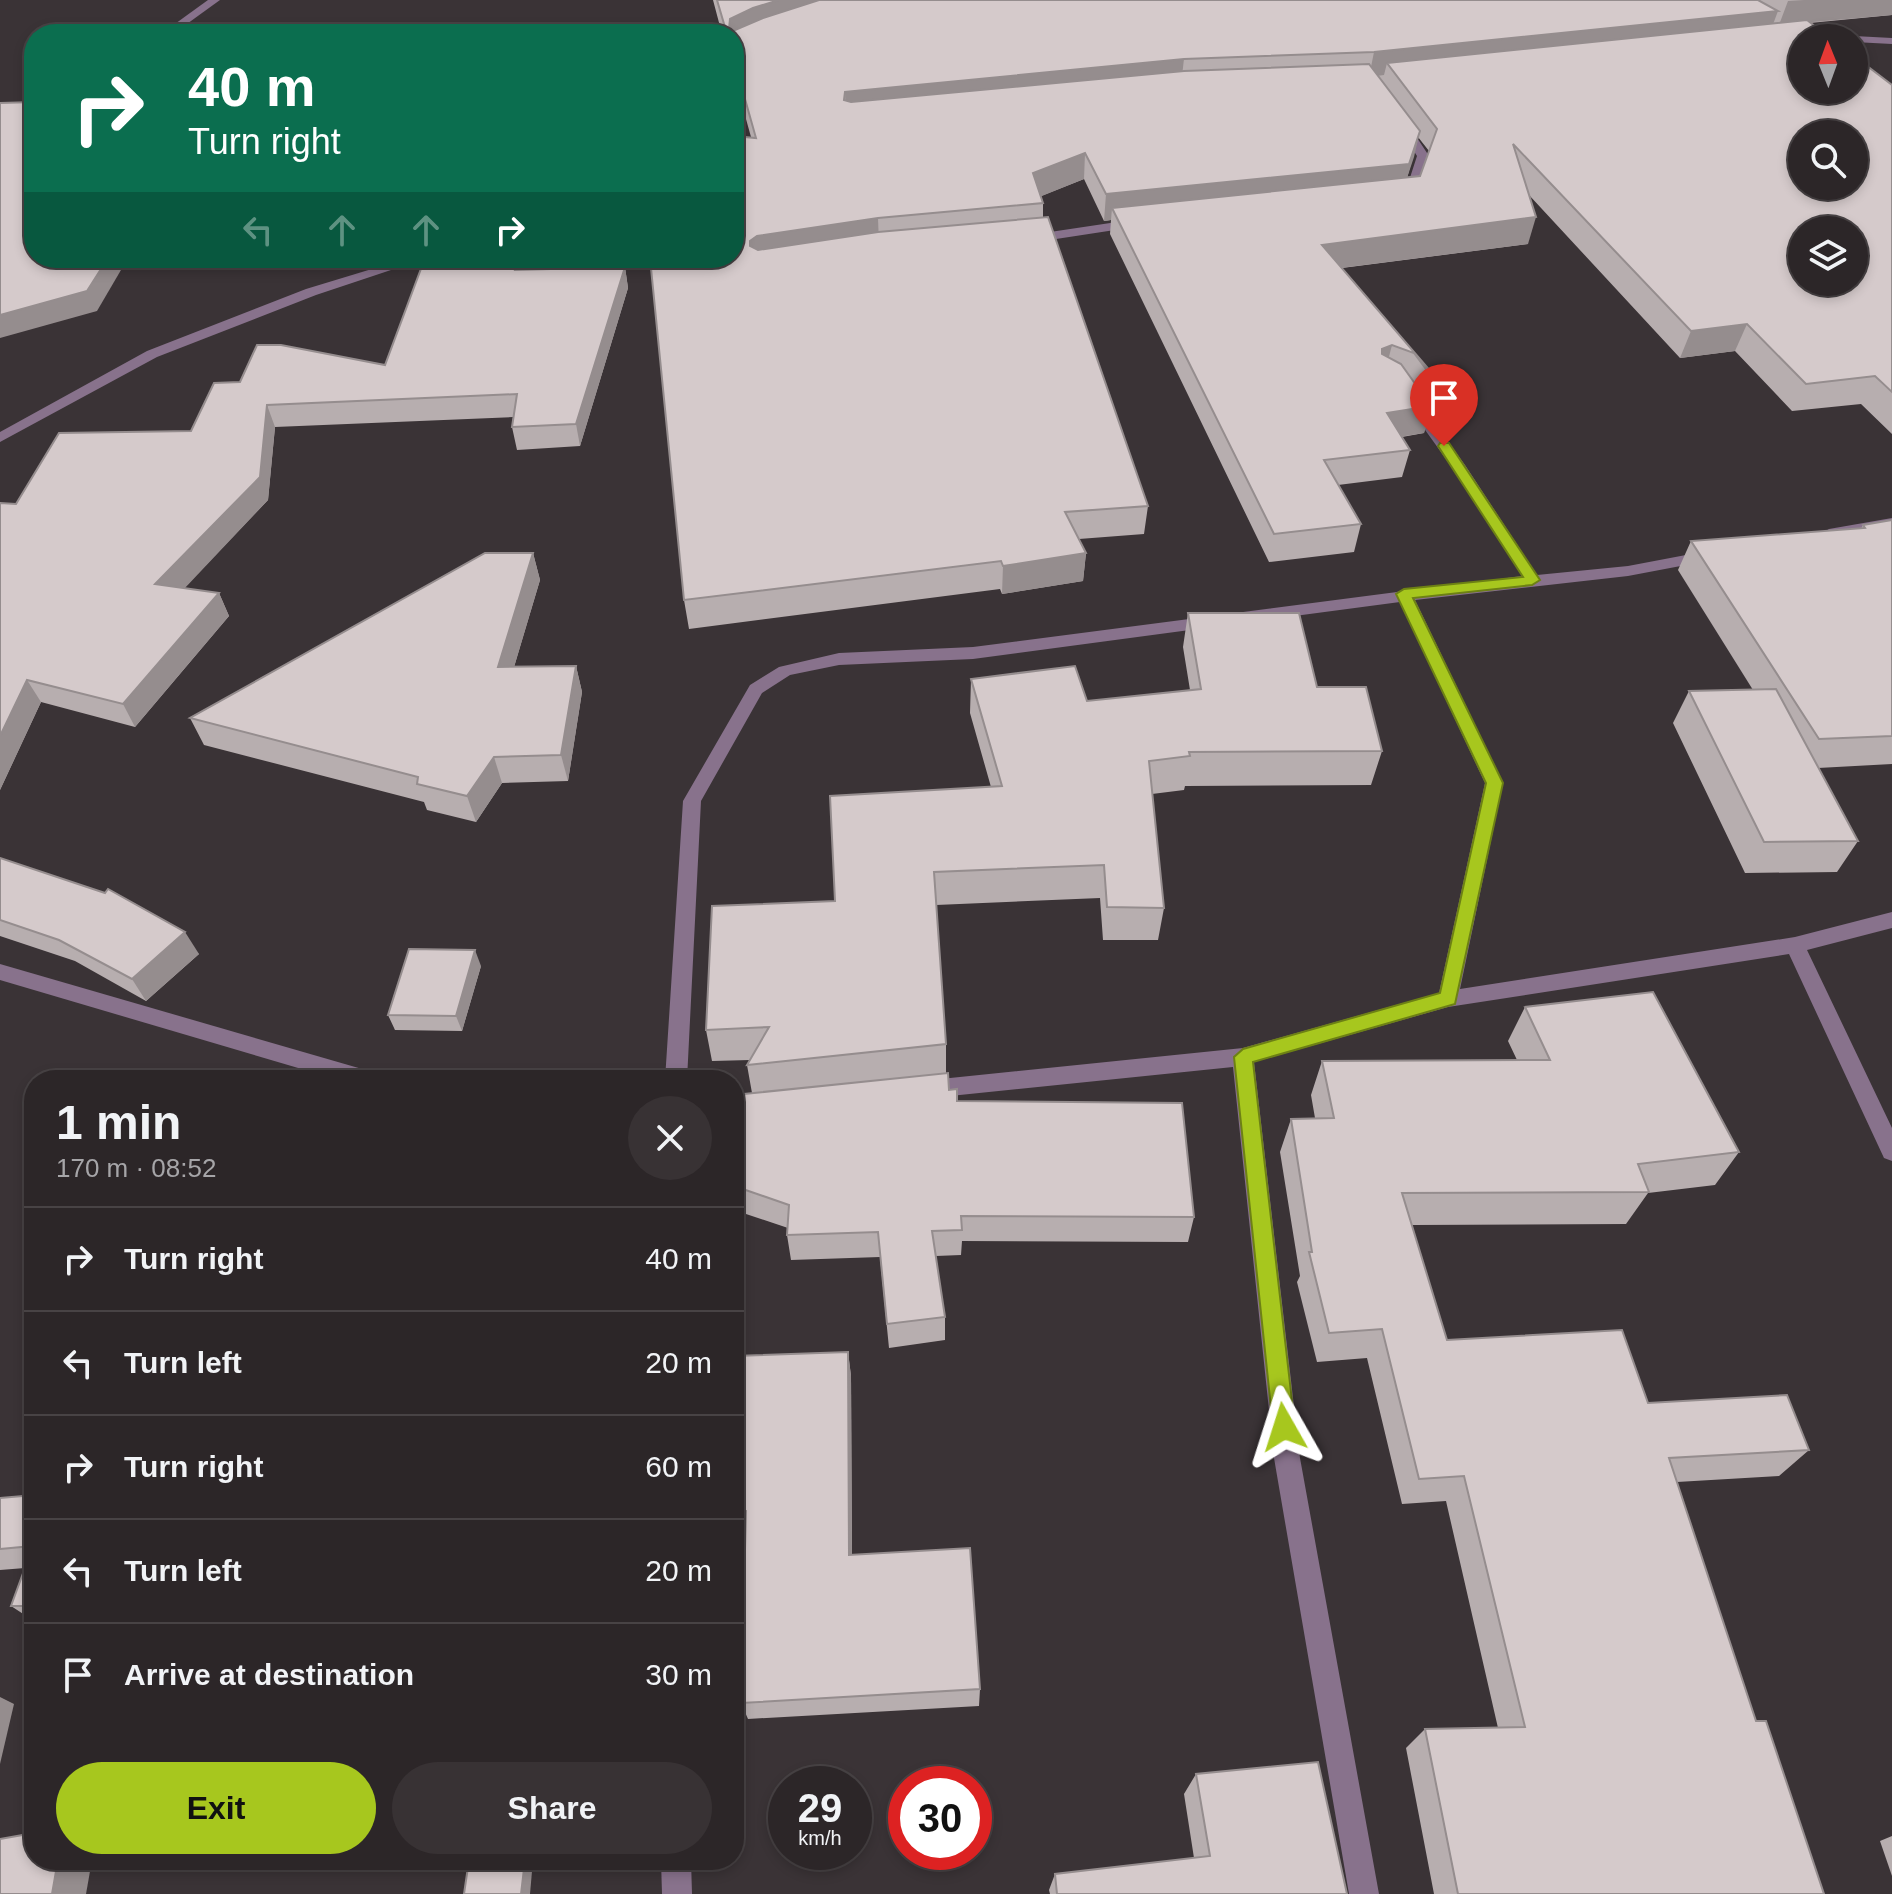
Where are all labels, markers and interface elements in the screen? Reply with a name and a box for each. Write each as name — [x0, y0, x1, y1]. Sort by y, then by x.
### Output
north arrow — [1788, 24, 1868, 104]
map controls — [1788, 24, 1868, 296]
text: 40 m — [188, 55, 316, 118]
icon: right — [56, 56, 160, 160]
button: search — [1788, 120, 1868, 200]
text: Turn right — [188, 121, 341, 162]
icon: left — [236, 208, 280, 252]
icon: ahead — [320, 208, 364, 252]
icon: ahead — [404, 208, 448, 252]
icon: right — [488, 208, 532, 252]
button: layers — [1788, 216, 1868, 296]
pin — [1410, 364, 1478, 446]
icon: arrive — [1422, 376, 1466, 420]
text: 1 min — [56, 1096, 181, 1149]
button: close — [628, 1096, 712, 1180]
text: 170 m · 08:52 — [56, 1153, 216, 1183]
icon: right — [56, 1237, 100, 1281]
text: Turn right — [124, 1242, 263, 1275]
text: 40 m — [645, 1242, 712, 1275]
icon: left — [56, 1341, 100, 1385]
text: Turn left — [124, 1346, 242, 1379]
text: 20 m — [645, 1346, 712, 1379]
position arrow — [1242, 1385, 1326, 1469]
icon: right — [56, 1445, 100, 1489]
text: Turn right — [124, 1450, 263, 1483]
text: 60 m — [645, 1450, 712, 1483]
icon: left — [56, 1549, 100, 1593]
text: Turn left — [124, 1554, 242, 1587]
text: 20 m — [645, 1554, 712, 1587]
icon: arrive — [56, 1653, 100, 1697]
text: Arrive at destination — [124, 1658, 414, 1691]
text: 30 m — [645, 1658, 712, 1691]
button: Exit — [56, 1762, 376, 1854]
button: Share — [392, 1762, 712, 1854]
speed limit sign: 30 — [888, 1766, 992, 1870]
text: 29 — [798, 1786, 842, 1830]
text: km/h — [798, 1827, 842, 1849]

